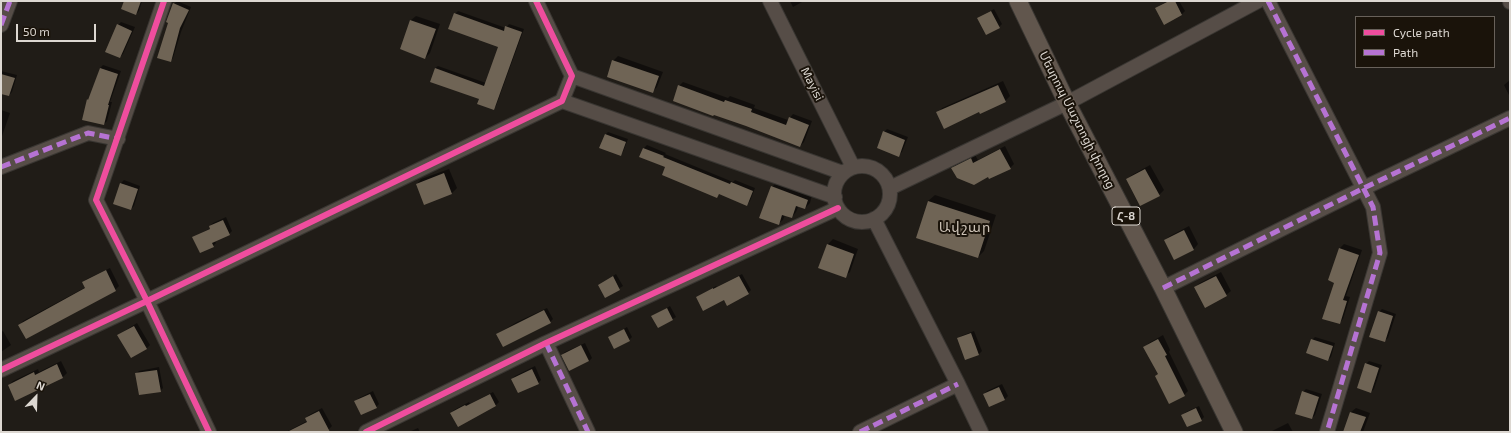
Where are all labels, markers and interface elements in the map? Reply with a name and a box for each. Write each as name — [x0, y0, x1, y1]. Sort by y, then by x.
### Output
scale bar — [18, 16, 98, 42]
legend — [1355, 16, 1495, 68]
text: 50 m — [23, 24, 50, 38]
text: Cycle path — [1393, 25, 1450, 39]
text: Path — [1393, 45, 1418, 59]
street label: Մեսրոպ Մաշտոցի փողոց — [1036, 49, 1118, 191]
street label: Mayisi — [798, 65, 826, 103]
road number: Հ-8 — [1112, 207, 1140, 225]
district label: Ավշար — [939, 219, 991, 235]
north arrow — [16, 377, 56, 417]
text: N — [35, 378, 47, 393]

